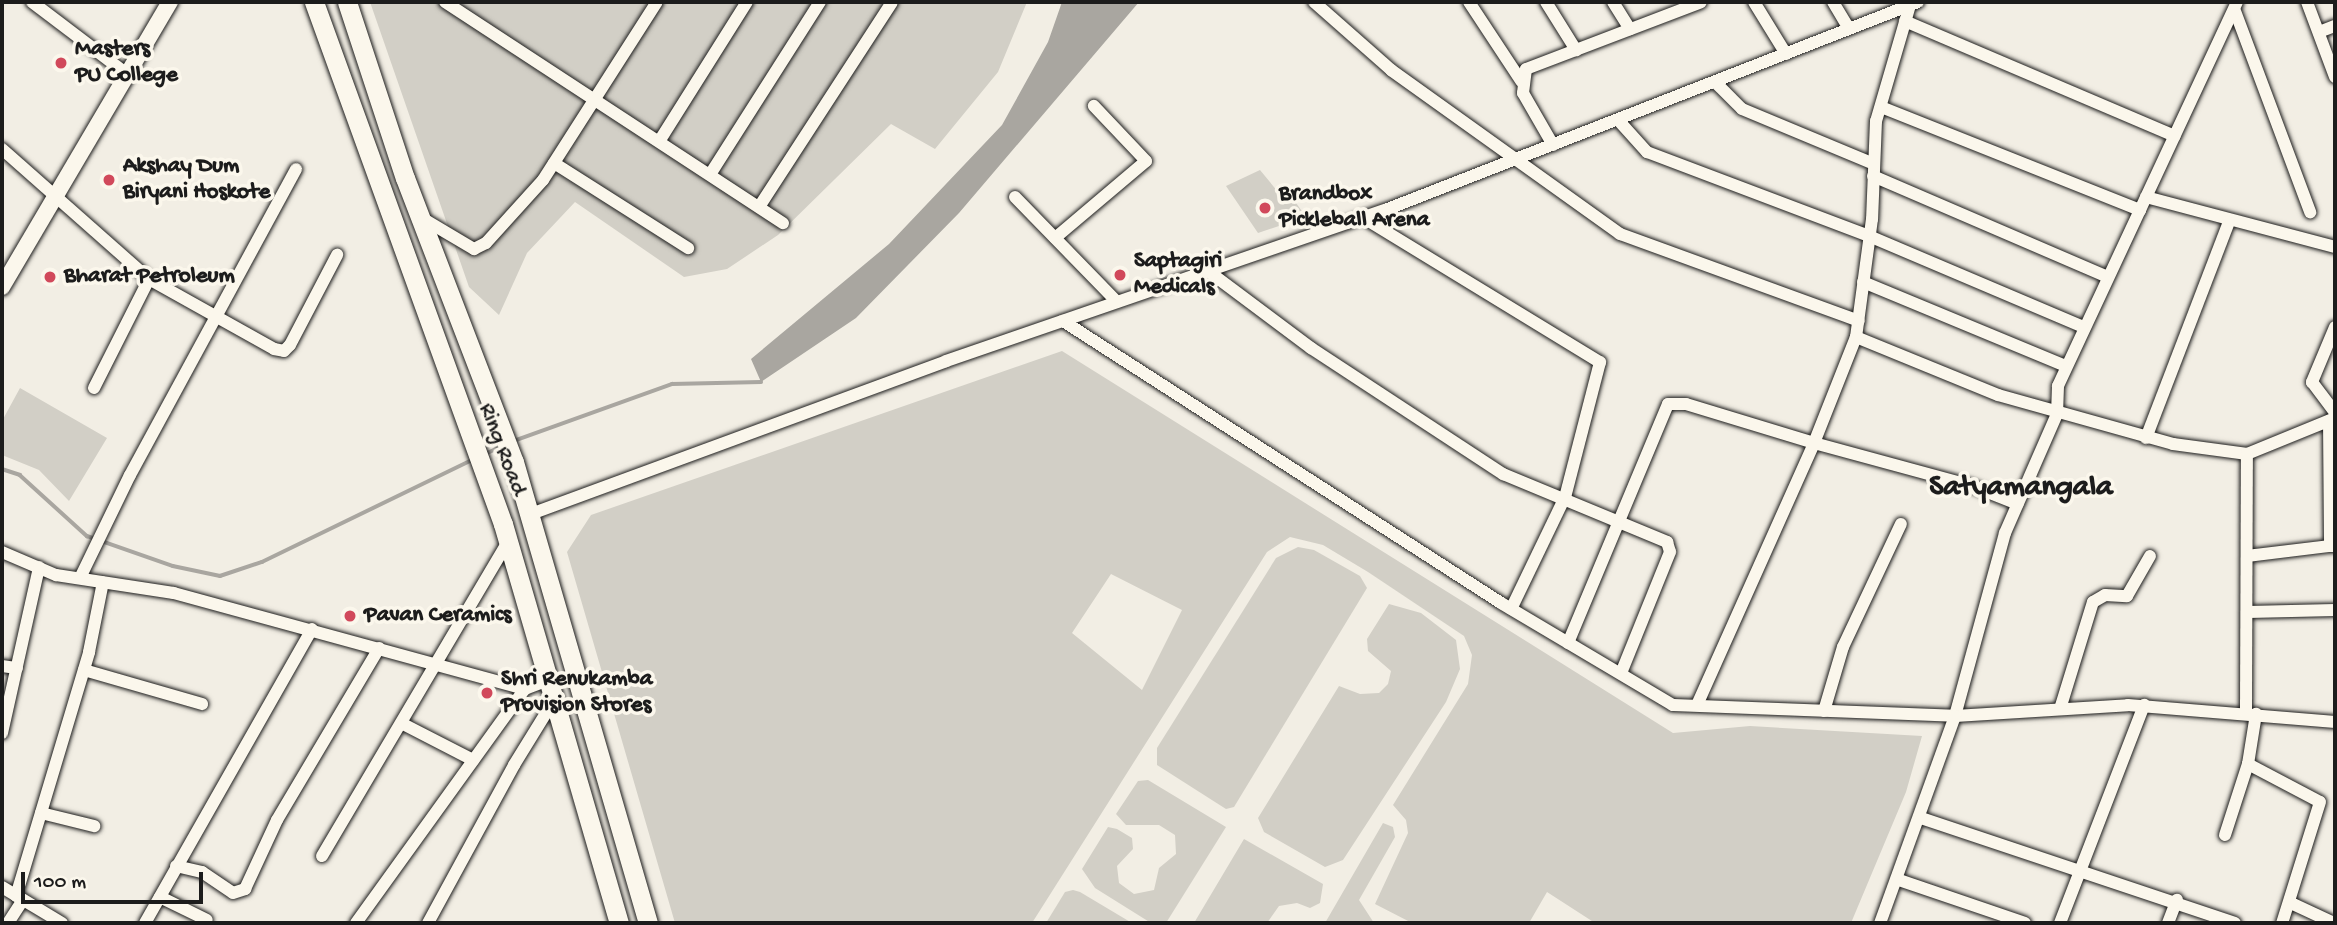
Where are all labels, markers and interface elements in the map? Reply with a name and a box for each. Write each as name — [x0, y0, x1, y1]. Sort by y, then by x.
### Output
place label: Masters PU College — [75, 36, 178, 90]
marker: Masters PU College — [53, 55, 69, 71]
place label: Akshay Dum Biryani Hoskote — [123, 153, 270, 207]
marker: Akshay Dum Biryani Hoskote — [101, 172, 117, 188]
place label: Brandbox Pickleball Arena — [1279, 181, 1429, 235]
marker: Brandbox Pickleball Arena — [1257, 200, 1273, 216]
place label: Saptagiri Medicals — [1134, 248, 1222, 302]
place label: Bharat Petroleum — [64, 263, 235, 291]
marker: Saptagiri Medicals — [1112, 267, 1128, 283]
marker: Bharat Petroleum — [42, 269, 58, 285]
street label: Ring Road — [471, 400, 531, 500]
district label: Satyamangala — [1929, 471, 2113, 507]
place label: Pavan Ceramics — [364, 602, 512, 630]
marker: Pavan Ceramics — [342, 608, 358, 624]
place label: Shri Renukamba Provision Stores — [501, 666, 652, 720]
marker: Shri Renukamba Provision Stores — [479, 685, 495, 701]
scale bar — [24, 858, 206, 902]
text: 100 m — [34, 871, 86, 896]

